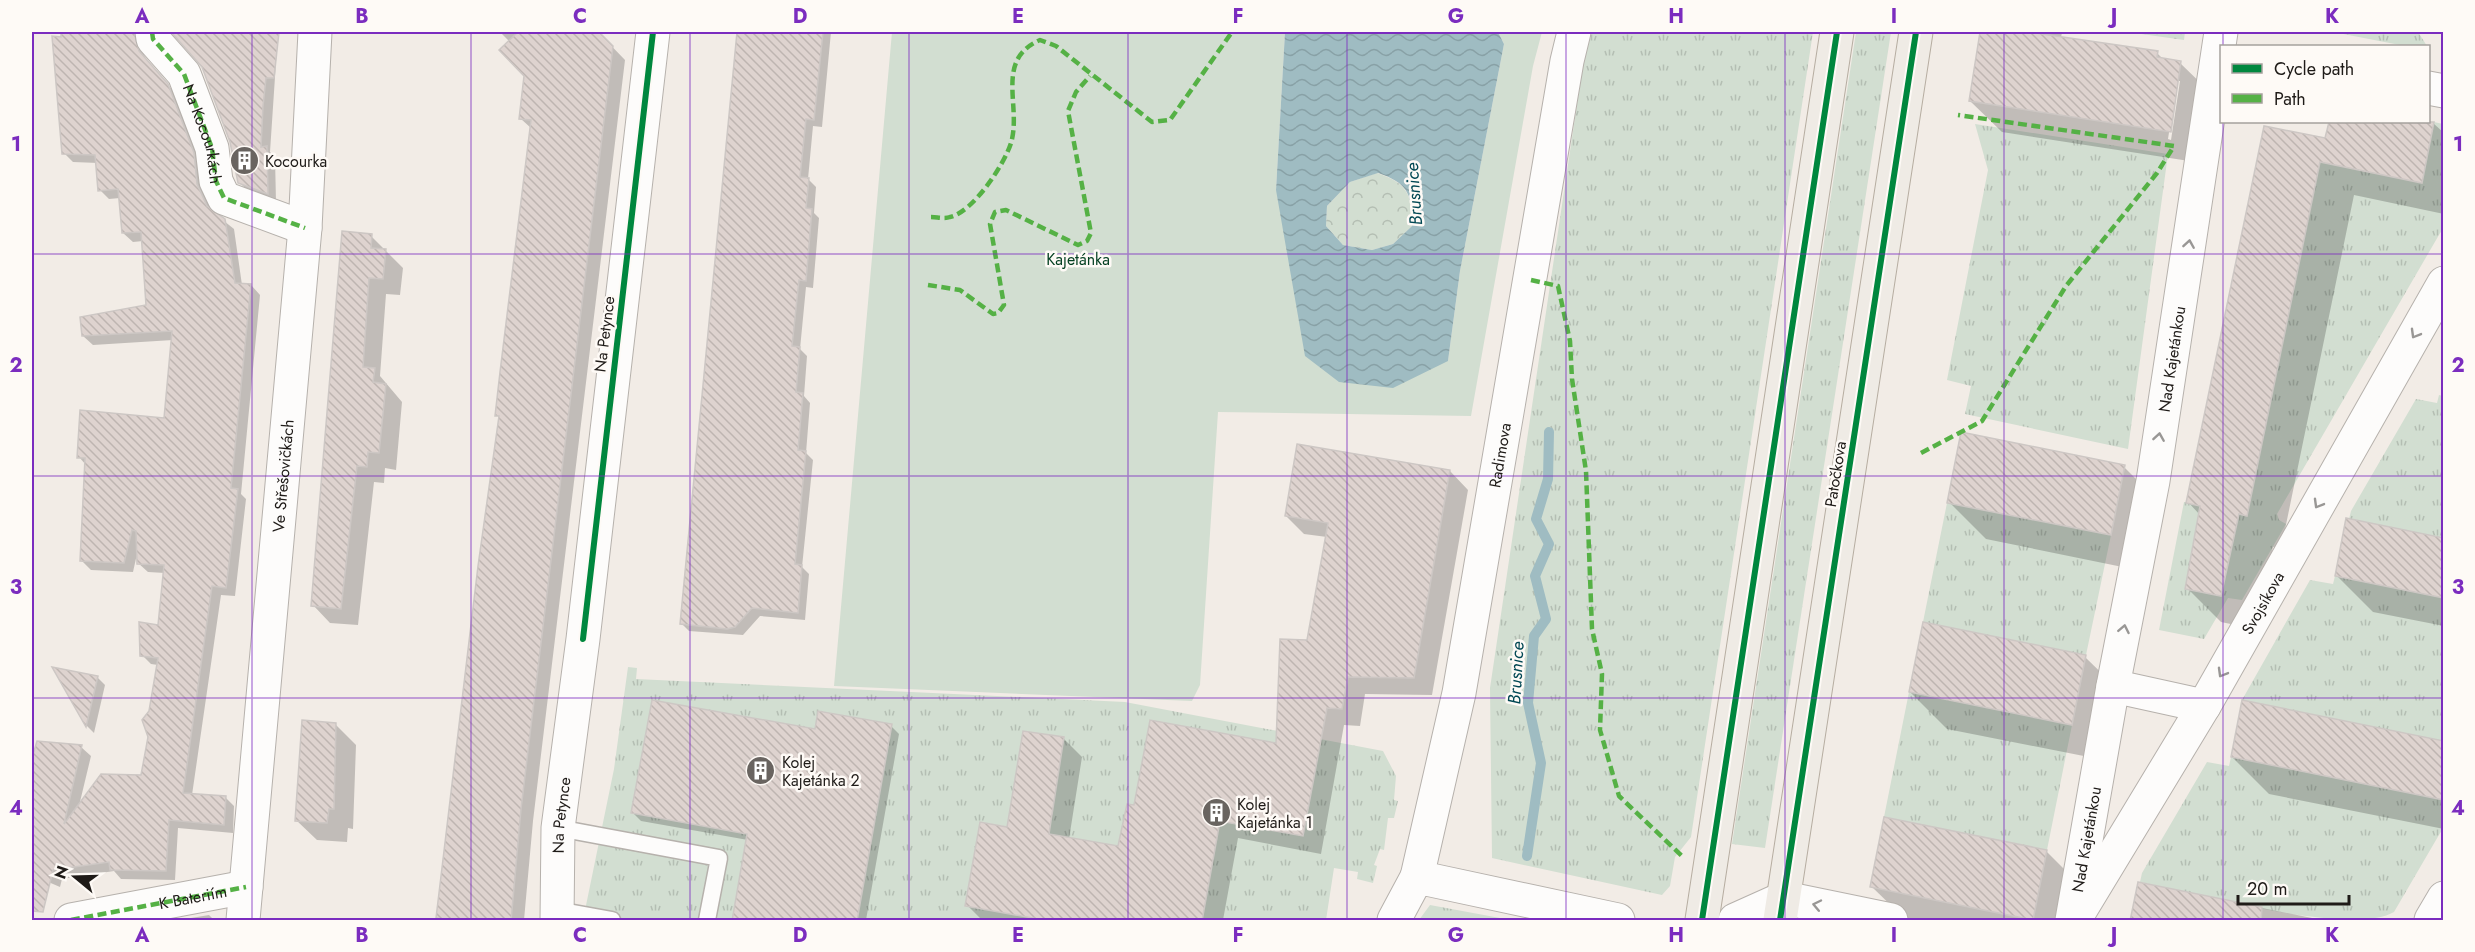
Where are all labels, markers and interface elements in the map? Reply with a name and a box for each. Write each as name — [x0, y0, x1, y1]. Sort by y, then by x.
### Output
text: A — [134, 2, 150, 31]
text: B — [355, 2, 369, 31]
text: C — [573, 2, 587, 31]
text: D — [793, 2, 807, 31]
text: E — [1012, 2, 1024, 31]
text: F — [1232, 2, 1244, 31]
text: G — [1448, 2, 1464, 31]
text: H — [1668, 2, 1684, 31]
text: I — [1891, 2, 1897, 31]
text: J — [2107, 2, 2117, 31]
text: K — [2325, 2, 2339, 31]
legend — [2220, 45, 2430, 123]
text: Cycle path — [2274, 56, 2354, 82]
street label: Na Kocourkách — [177, 81, 227, 185]
text: Path — [2274, 86, 2306, 112]
text: 1 — [11, 130, 21, 159]
text: 1 — [2453, 130, 2463, 159]
building icon: Kocourka — [228, 145, 260, 177]
place label: Kocourka — [265, 150, 327, 173]
water label: Brusnice — [1399, 162, 1429, 226]
one-way arrow — [2182, 239, 2194, 249]
park label: Kajetánka — [1046, 248, 1110, 271]
street label: Na Petynce — [588, 295, 621, 373]
street label: Nad Kajetánkou — [2153, 304, 2191, 414]
one-way arrow — [2410, 328, 2422, 338]
text: 2 — [9, 351, 23, 380]
text: 2 — [2451, 351, 2465, 380]
street label: Ve Střešovičkách — [267, 418, 300, 533]
street label: Radimova — [1483, 421, 1517, 490]
one-way arrow — [2153, 432, 2165, 441]
street label: Patočkova — [1819, 440, 1852, 509]
one-way arrow — [2314, 497, 2326, 508]
street label: Svojsíkova — [2236, 567, 2290, 639]
text: 3 — [10, 573, 22, 602]
text: 3 — [2452, 573, 2464, 602]
one-way arrow — [2117, 624, 2130, 634]
water label: Brusnice — [1501, 641, 1531, 705]
one-way arrow — [2218, 667, 2229, 677]
place label: Kolej Kajetánka 2 — [782, 751, 860, 792]
building icon: Kolej Kajetánka 2 — [745, 755, 777, 787]
street label: Na Petynce — [547, 776, 577, 853]
street label: Nad Kajetánkou — [2066, 785, 2107, 894]
place label: Kolej Kajetánka 1 — [1237, 793, 1313, 834]
text: 4 — [9, 794, 23, 823]
text: 4 — [2451, 794, 2465, 823]
building icon: Kolej Kajetánka 1 — [1200, 797, 1232, 829]
north arrow — [45, 847, 105, 907]
text: N — [48, 863, 74, 882]
scale bar — [2238, 868, 2349, 906]
text: 20 m — [2247, 876, 2287, 902]
street label: K Bateriím — [157, 880, 229, 915]
one-way arrow — [1812, 899, 1822, 912]
text: A — [134, 921, 150, 950]
text: B — [355, 921, 369, 950]
text: C — [573, 921, 587, 950]
text: D — [793, 921, 807, 950]
text: E — [1012, 921, 1024, 950]
text: F — [1232, 921, 1244, 950]
text: G — [1448, 921, 1464, 950]
text: H — [1668, 921, 1684, 950]
text: I — [1891, 921, 1897, 950]
text: J — [2107, 921, 2117, 950]
text: K — [2325, 921, 2339, 950]

